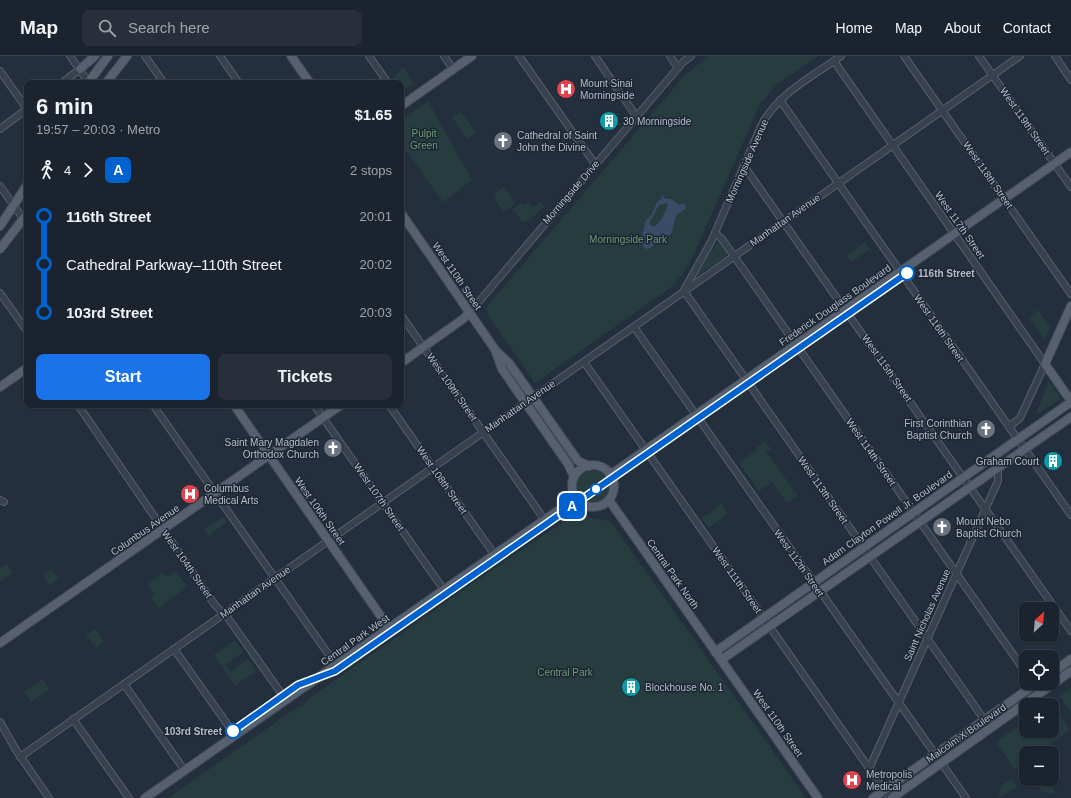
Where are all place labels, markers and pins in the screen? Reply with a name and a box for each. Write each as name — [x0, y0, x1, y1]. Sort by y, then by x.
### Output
hospital icon: Mount Sinai Morningside — [555, 78, 577, 100]
place label: Mount Sinai Morningside — [580, 78, 635, 101]
building icon: 30 Morningside — [598, 110, 620, 132]
place label: 30 Morningside — [623, 116, 692, 127]
church icon: Cathedral of Saint John the Divine — [492, 130, 514, 152]
place label: Cathedral of Saint John the Divine — [517, 130, 597, 153]
marker: 116th Street — [899, 265, 915, 281]
place label: 116th Street — [918, 268, 975, 279]
place label: First Corinthian Baptist Church — [904, 418, 972, 441]
church icon: First Corinthian Baptist Church — [975, 418, 997, 440]
place label: Saint Mary Magdalen Orthodox Church — [225, 437, 319, 460]
church icon: Saint Mary Magdalen Orthodox Church — [322, 437, 344, 459]
building icon: Graham Court — [1042, 450, 1064, 472]
place label: Graham Court — [976, 456, 1039, 467]
hospital icon: Columbus Medical Arts — [179, 483, 201, 505]
place label: Columbus Medical Arts — [204, 483, 258, 506]
unlabelled marker — [590, 483, 602, 495]
church icon: Mount Nebo Baptist Church — [931, 516, 953, 538]
place label: Mount Nebo Baptist Church — [956, 516, 1022, 539]
building icon: Blockhouse No. 1 — [620, 676, 642, 698]
place label: Blockhouse No. 1 — [645, 682, 724, 693]
marker: 103rd Street — [225, 723, 241, 739]
place label: 103rd Street — [164, 726, 223, 737]
hospital icon: Metropolis Medical — [841, 769, 863, 791]
place label: Metropolis Medical — [866, 769, 912, 792]

